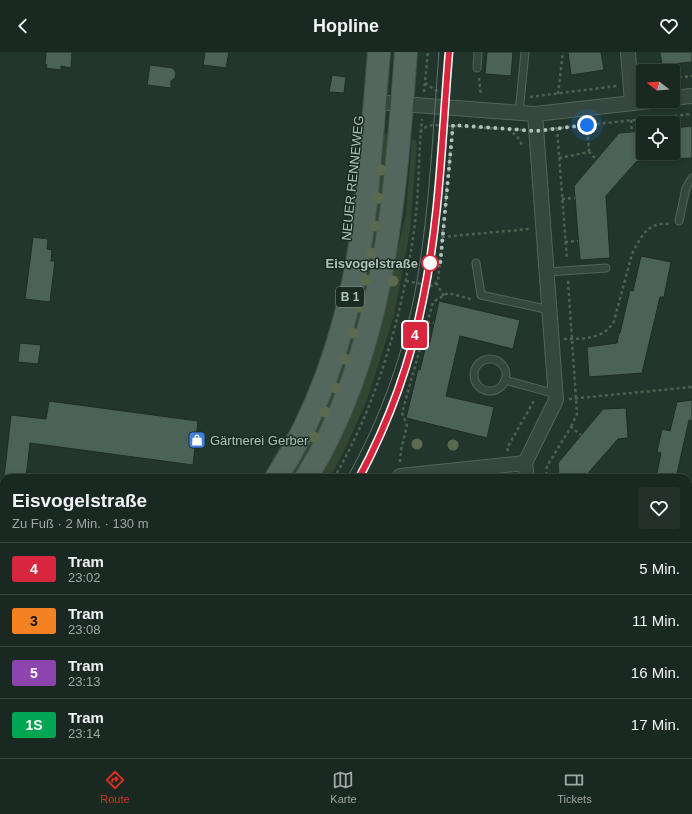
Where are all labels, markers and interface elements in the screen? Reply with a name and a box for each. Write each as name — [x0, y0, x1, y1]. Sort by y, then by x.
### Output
icon: back — [12, 15, 34, 37]
icon: heart — [658, 15, 680, 37]
text: Hopline — [313, 16, 379, 36]
north arrow — [636, 64, 680, 108]
map controls — [636, 64, 680, 160]
street label: NEUER RENNEWEG — [338, 115, 367, 241]
your location — [577, 115, 597, 135]
button: locate — [636, 116, 680, 160]
marker: Eisvogelstraße — [421, 254, 439, 272]
place label: Eisvogelstraße — [326, 256, 418, 271]
road number: B 1 — [336, 287, 364, 307]
line badge: 4 — [402, 322, 428, 348]
text: 4 — [411, 327, 419, 343]
shop icon: Gärtnerei Gerber — [187, 430, 207, 450]
place label: Gärtnerei Gerber — [210, 433, 309, 448]
button: heart — [638, 487, 680, 529]
text: Eisvogelstraße — [12, 490, 147, 511]
text: Zu Fuß · 2 Min. · 130 m — [12, 516, 149, 531]
text: Tram — [68, 553, 104, 570]
text: 5 Min. — [639, 560, 680, 577]
text: 4 — [30, 561, 38, 577]
text: 23:02 — [68, 570, 101, 585]
text: Tram — [68, 605, 104, 622]
text: 11 Min. — [632, 612, 680, 629]
text: 3 — [30, 613, 38, 629]
text: 23:08 — [68, 622, 101, 637]
text: Tram — [68, 657, 104, 674]
text: 16 Min. — [631, 664, 680, 681]
text: 5 — [30, 665, 38, 681]
text: 23:13 — [68, 674, 101, 689]
text: Tram — [68, 709, 104, 726]
text: 17 Min. — [631, 716, 680, 733]
text: 1S — [25, 717, 43, 733]
text: 23:14 — [68, 726, 101, 741]
tab: Route — [100, 769, 130, 805]
tab: Karte — [330, 769, 357, 805]
tab: Tickets — [557, 769, 592, 805]

